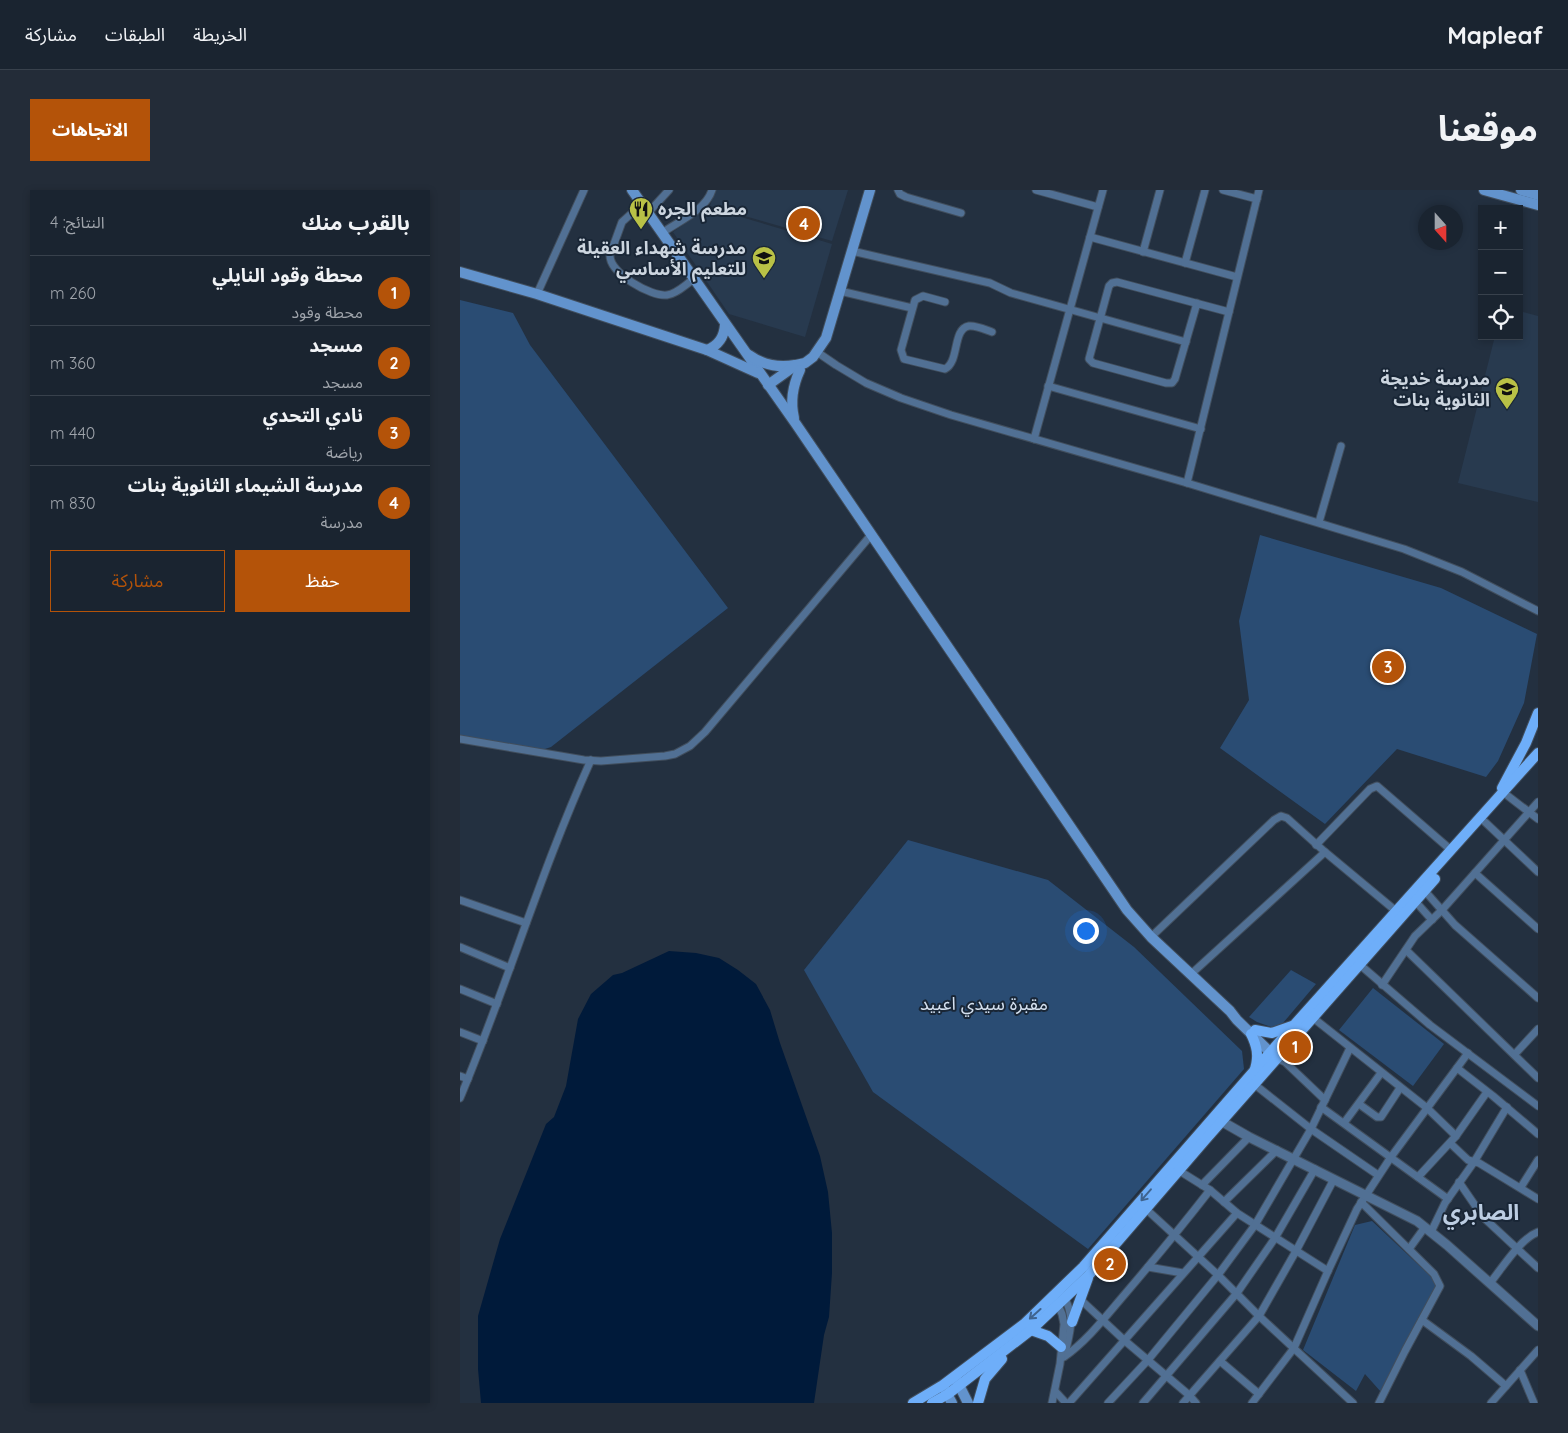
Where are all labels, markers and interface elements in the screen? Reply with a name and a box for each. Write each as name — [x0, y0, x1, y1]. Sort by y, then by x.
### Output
text: Mapleaf — [1447, 20, 1543, 50]
text: مشاركة — [25, 23, 77, 46]
text: الطبقات — [105, 23, 165, 46]
text: الخريطة — [193, 23, 247, 46]
button: الاتجاهات — [30, 99, 150, 161]
text: موقعنا — [1438, 106, 1538, 150]
restaurant icon: مطعم الجره — [628, 196, 654, 230]
place label: مطعم الجره — [658, 197, 747, 222]
pin: 4 — [788, 205, 820, 243]
north arrow — [1418, 205, 1463, 250]
map controls — [1478, 205, 1523, 340]
button: + — [1478, 205, 1523, 250]
text: بالقرب منك — [302, 209, 410, 235]
text: النتائج: 4 — [50, 212, 105, 232]
place label: مدرسة شهداء العقيلة للتعليم الأساسي — [577, 236, 746, 283]
school or university icon: مدرسة شهداء العقيلة للتعليم الأساسي — [751, 245, 777, 279]
button: − — [1478, 250, 1523, 295]
text: محطة وقود النايلي — [212, 263, 363, 287]
text: 260 m — [50, 283, 96, 303]
text: 1 — [391, 283, 397, 303]
button: locate — [1478, 295, 1523, 340]
text: محطة وقود — [291, 302, 363, 322]
text: مسجد — [309, 333, 363, 357]
text: 360 m — [50, 353, 95, 373]
text: 2 — [389, 353, 399, 373]
place label: مدرسة خديجة الثانوية بنات — [1380, 367, 1490, 411]
text: مسجد — [322, 372, 363, 392]
school or university icon: مدرسة خديجة الثانوية بنات — [1494, 376, 1520, 410]
text: نادي التحدي — [263, 403, 363, 427]
text: 440 m — [50, 423, 95, 443]
text: 3 — [390, 423, 398, 443]
text: رياضة — [326, 442, 363, 462]
text: مدرسة الشيماء الثانوية بنات — [128, 473, 363, 497]
text: 830 m — [50, 493, 96, 513]
text: 4 — [389, 493, 399, 513]
text: مدرسة — [320, 512, 363, 532]
button: مشاركة — [50, 550, 225, 612]
button: حفظ — [235, 550, 410, 612]
pin: 3 — [1372, 648, 1404, 686]
your location — [1073, 918, 1099, 944]
park label: مقبرة سيدي اعبيد — [920, 992, 1048, 1017]
pin: 1 — [1279, 1028, 1311, 1066]
one-way arrow — [1140, 1188, 1151, 1201]
district label: الصابري — [1443, 1198, 1519, 1230]
pin: 2 — [1094, 1245, 1126, 1283]
one-way arrow — [1029, 1308, 1041, 1320]

